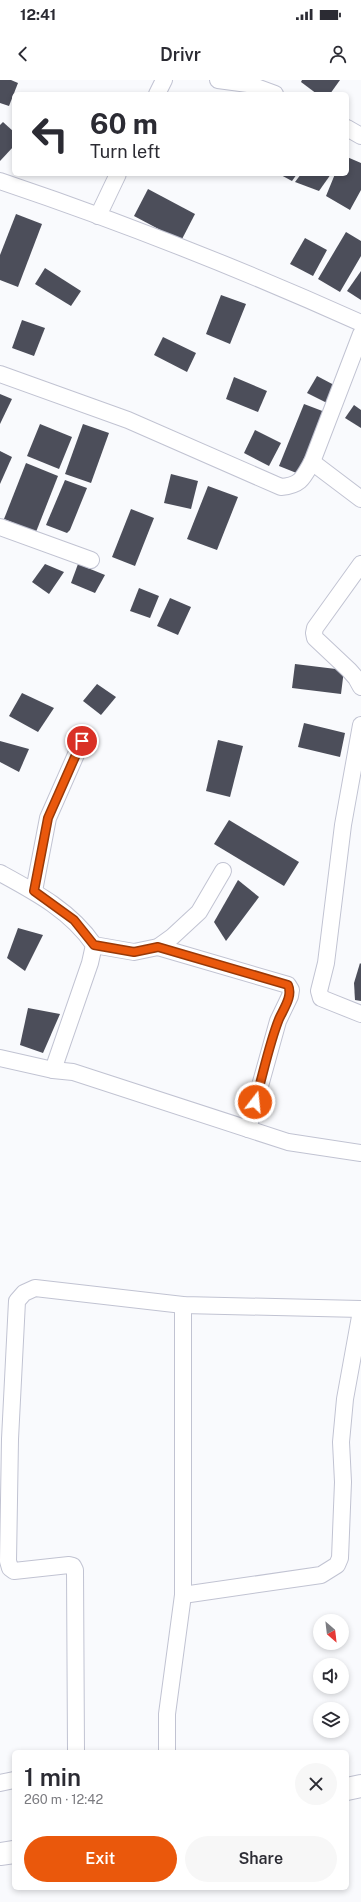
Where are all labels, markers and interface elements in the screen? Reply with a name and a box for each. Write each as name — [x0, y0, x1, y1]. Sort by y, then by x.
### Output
text: 12:41 — [20, 6, 56, 23]
icon: back — [12, 43, 34, 65]
icon: person — [327, 43, 349, 65]
text: Drivr — [160, 44, 201, 65]
text: 60 m — [90, 107, 158, 140]
icon: left — [24, 108, 76, 160]
text: Turn left — [90, 141, 160, 162]
pin — [65, 724, 99, 758]
icon: arrive — [71, 730, 93, 752]
position arrow — [234, 1081, 276, 1123]
north arrow — [313, 1614, 349, 1650]
map controls — [313, 1614, 349, 1738]
button: sound — [313, 1658, 349, 1694]
button: layers — [313, 1702, 349, 1738]
text: 1 min — [24, 1763, 81, 1791]
button: close — [295, 1763, 337, 1805]
text: 260 m · 12:42 — [24, 1792, 103, 1807]
button: Exit — [24, 1836, 177, 1882]
button: Share — [185, 1836, 337, 1882]

